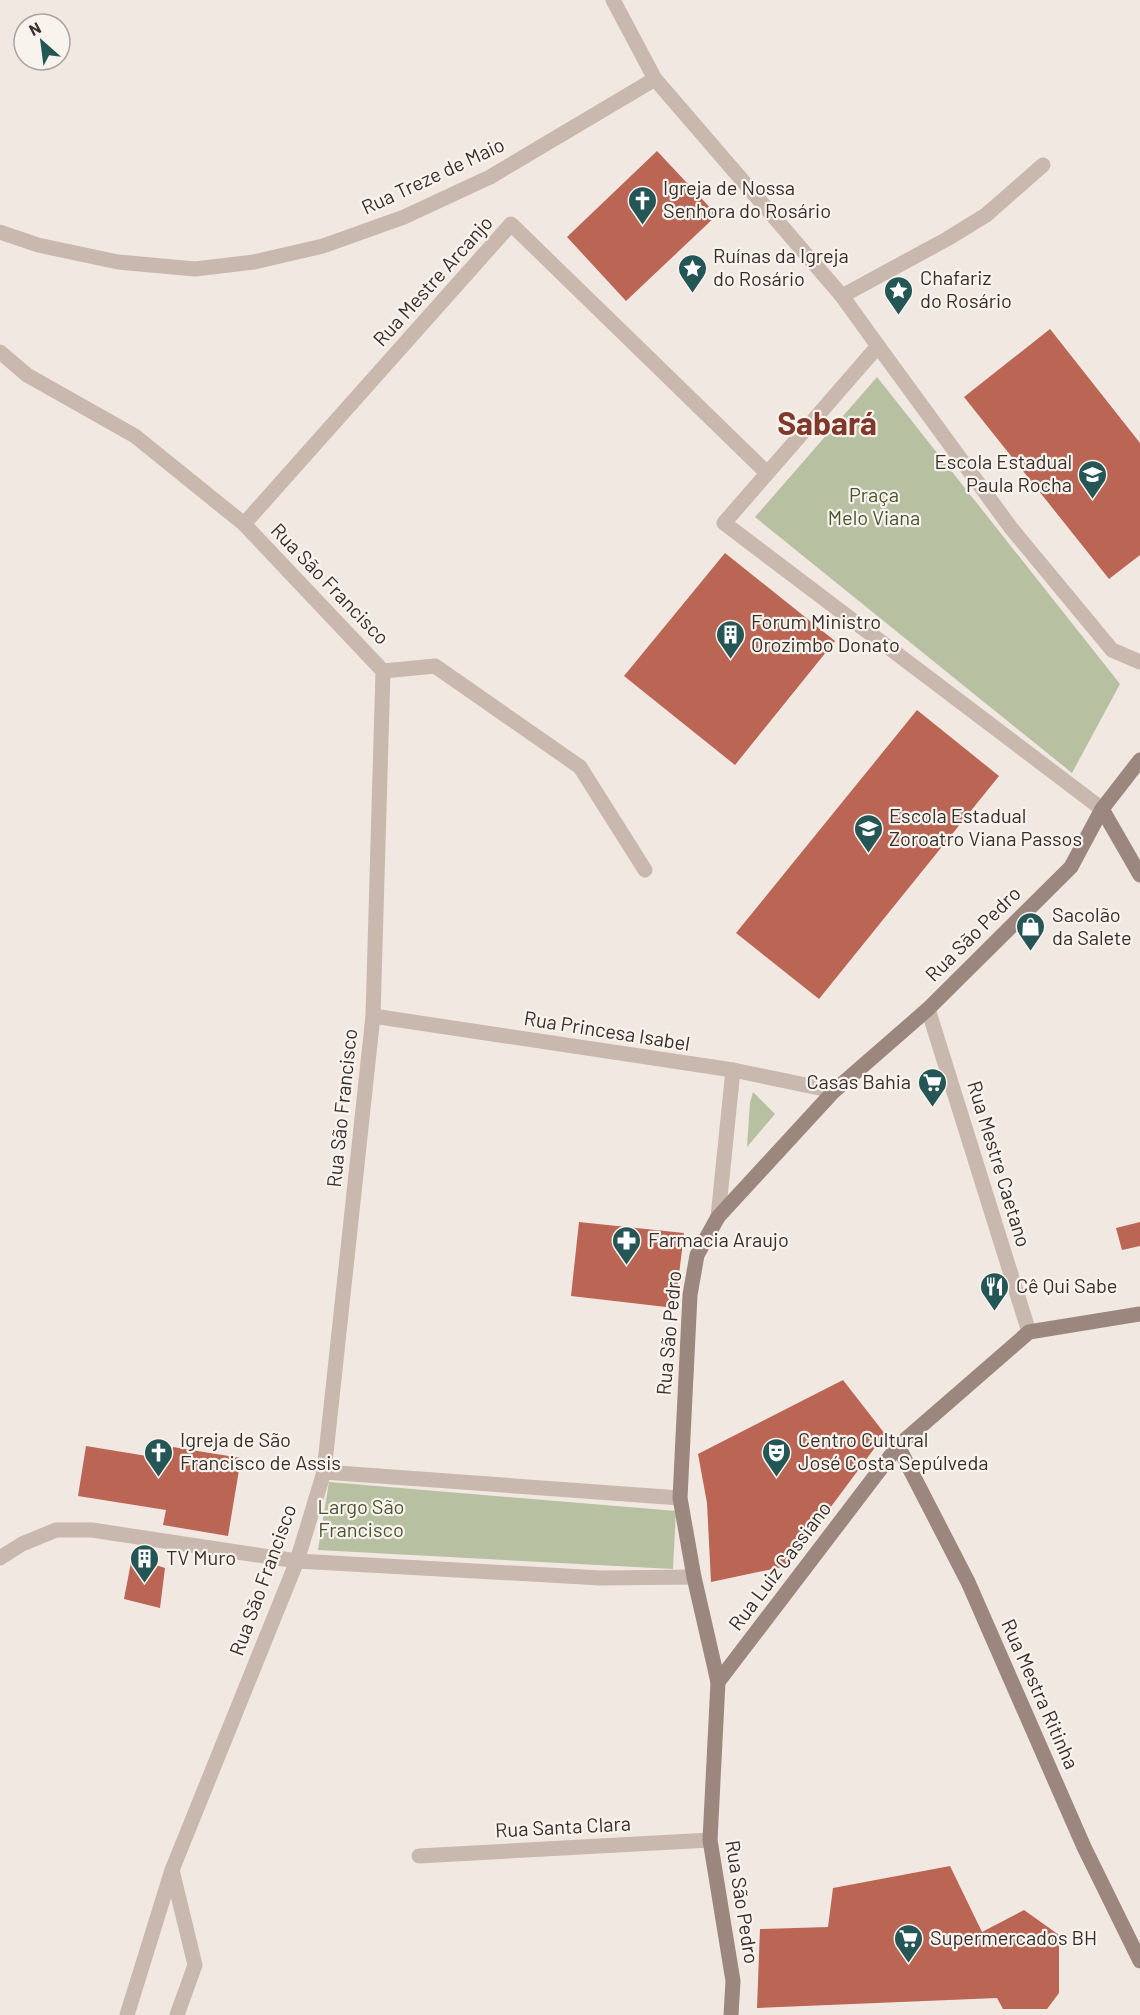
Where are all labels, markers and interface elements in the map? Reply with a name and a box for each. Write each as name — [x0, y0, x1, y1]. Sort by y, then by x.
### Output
north arrow — [12, 12, 72, 72]
text: N — [26, 17, 44, 39]
street label: Rua Treze de Maio — [357, 131, 508, 219]
place label: Igreja de Nossa Senhora do Rosário — [663, 175, 831, 222]
church icon: Igreja de Nossa Senhora do Rosário — [626, 184, 658, 226]
street label: Rua Mestre Arcanjo — [367, 210, 497, 350]
place label: Ruínas da Igreja do Rosário — [713, 243, 849, 290]
place icon: Ruínas da Igreja do Rosário — [676, 252, 708, 294]
place label: Chafariz do Rosário — [920, 265, 1012, 312]
place icon: Chafariz do Rosário — [883, 274, 915, 316]
district label: Sabará — [777, 403, 877, 441]
place label: Escola Estadual Paula Rocha — [935, 449, 1072, 496]
school or university icon: Escola Estadual Paula Rocha — [1077, 458, 1109, 500]
park label: Praça Melo Viana — [828, 482, 920, 529]
street label: Rua São Francisco — [267, 518, 395, 649]
place label: Forum Ministro Orozimbo Donato — [751, 609, 900, 656]
building icon: Forum Ministro Orozimbo Donato — [714, 618, 746, 660]
place label: Escola Estadual Zoroatro Viana Passos — [889, 803, 1082, 850]
school or university icon: Escola Estadual Zoroatro Viana Passos — [852, 812, 884, 854]
street label: Rua São Pedro — [920, 881, 1025, 986]
place label: Sacolão da Salete — [1052, 902, 1132, 949]
shop icon: Sacolão da Salete — [1015, 910, 1047, 952]
street label: Rua Princesa Isabel — [522, 1005, 692, 1055]
street label: Rua São Francisco — [321, 1027, 361, 1188]
supermarket icon: Casas Bahia — [916, 1066, 948, 1108]
place label: Casas Bahia — [807, 1069, 911, 1093]
street label: Rua Mestre Caetano — [963, 1078, 1037, 1250]
pharmacy icon: Farmacia Araujo — [611, 1224, 643, 1266]
place label: Farmacia Araujo — [648, 1227, 789, 1251]
street label: Rua São Pedro — [651, 1270, 685, 1396]
restaurant icon: Cê Qui Sabe — [979, 1270, 1011, 1312]
place label: Cê Qui Sabe — [1016, 1273, 1117, 1297]
place label: Igreja de São Francisco de Assis — [180, 1427, 341, 1474]
place label: Centro Cultural José Costa Sepúlveda — [798, 1427, 989, 1474]
church icon: Igreja de São Francisco de Assis — [143, 1436, 175, 1478]
theatre icon: Centro Cultural José Costa Sepúlveda — [761, 1436, 793, 1478]
park label: Largo São Francisco — [318, 1494, 404, 1541]
street label: Rua Luiz Cassiano — [723, 1496, 836, 1635]
street label: Rua São Francisco — [224, 1501, 301, 1659]
building icon: TV Muro — [129, 1542, 161, 1584]
place label: TV Muro — [166, 1545, 236, 1569]
street label: Rua Mestra Ritinha — [997, 1615, 1085, 1772]
street label: Rua Santa Clara — [495, 1810, 631, 1842]
street label: Rua São Pedro — [721, 1838, 765, 1965]
supermarket icon: Supermercados BH — [893, 1922, 925, 1964]
place label: Supermercados BH — [930, 1925, 1097, 1949]

